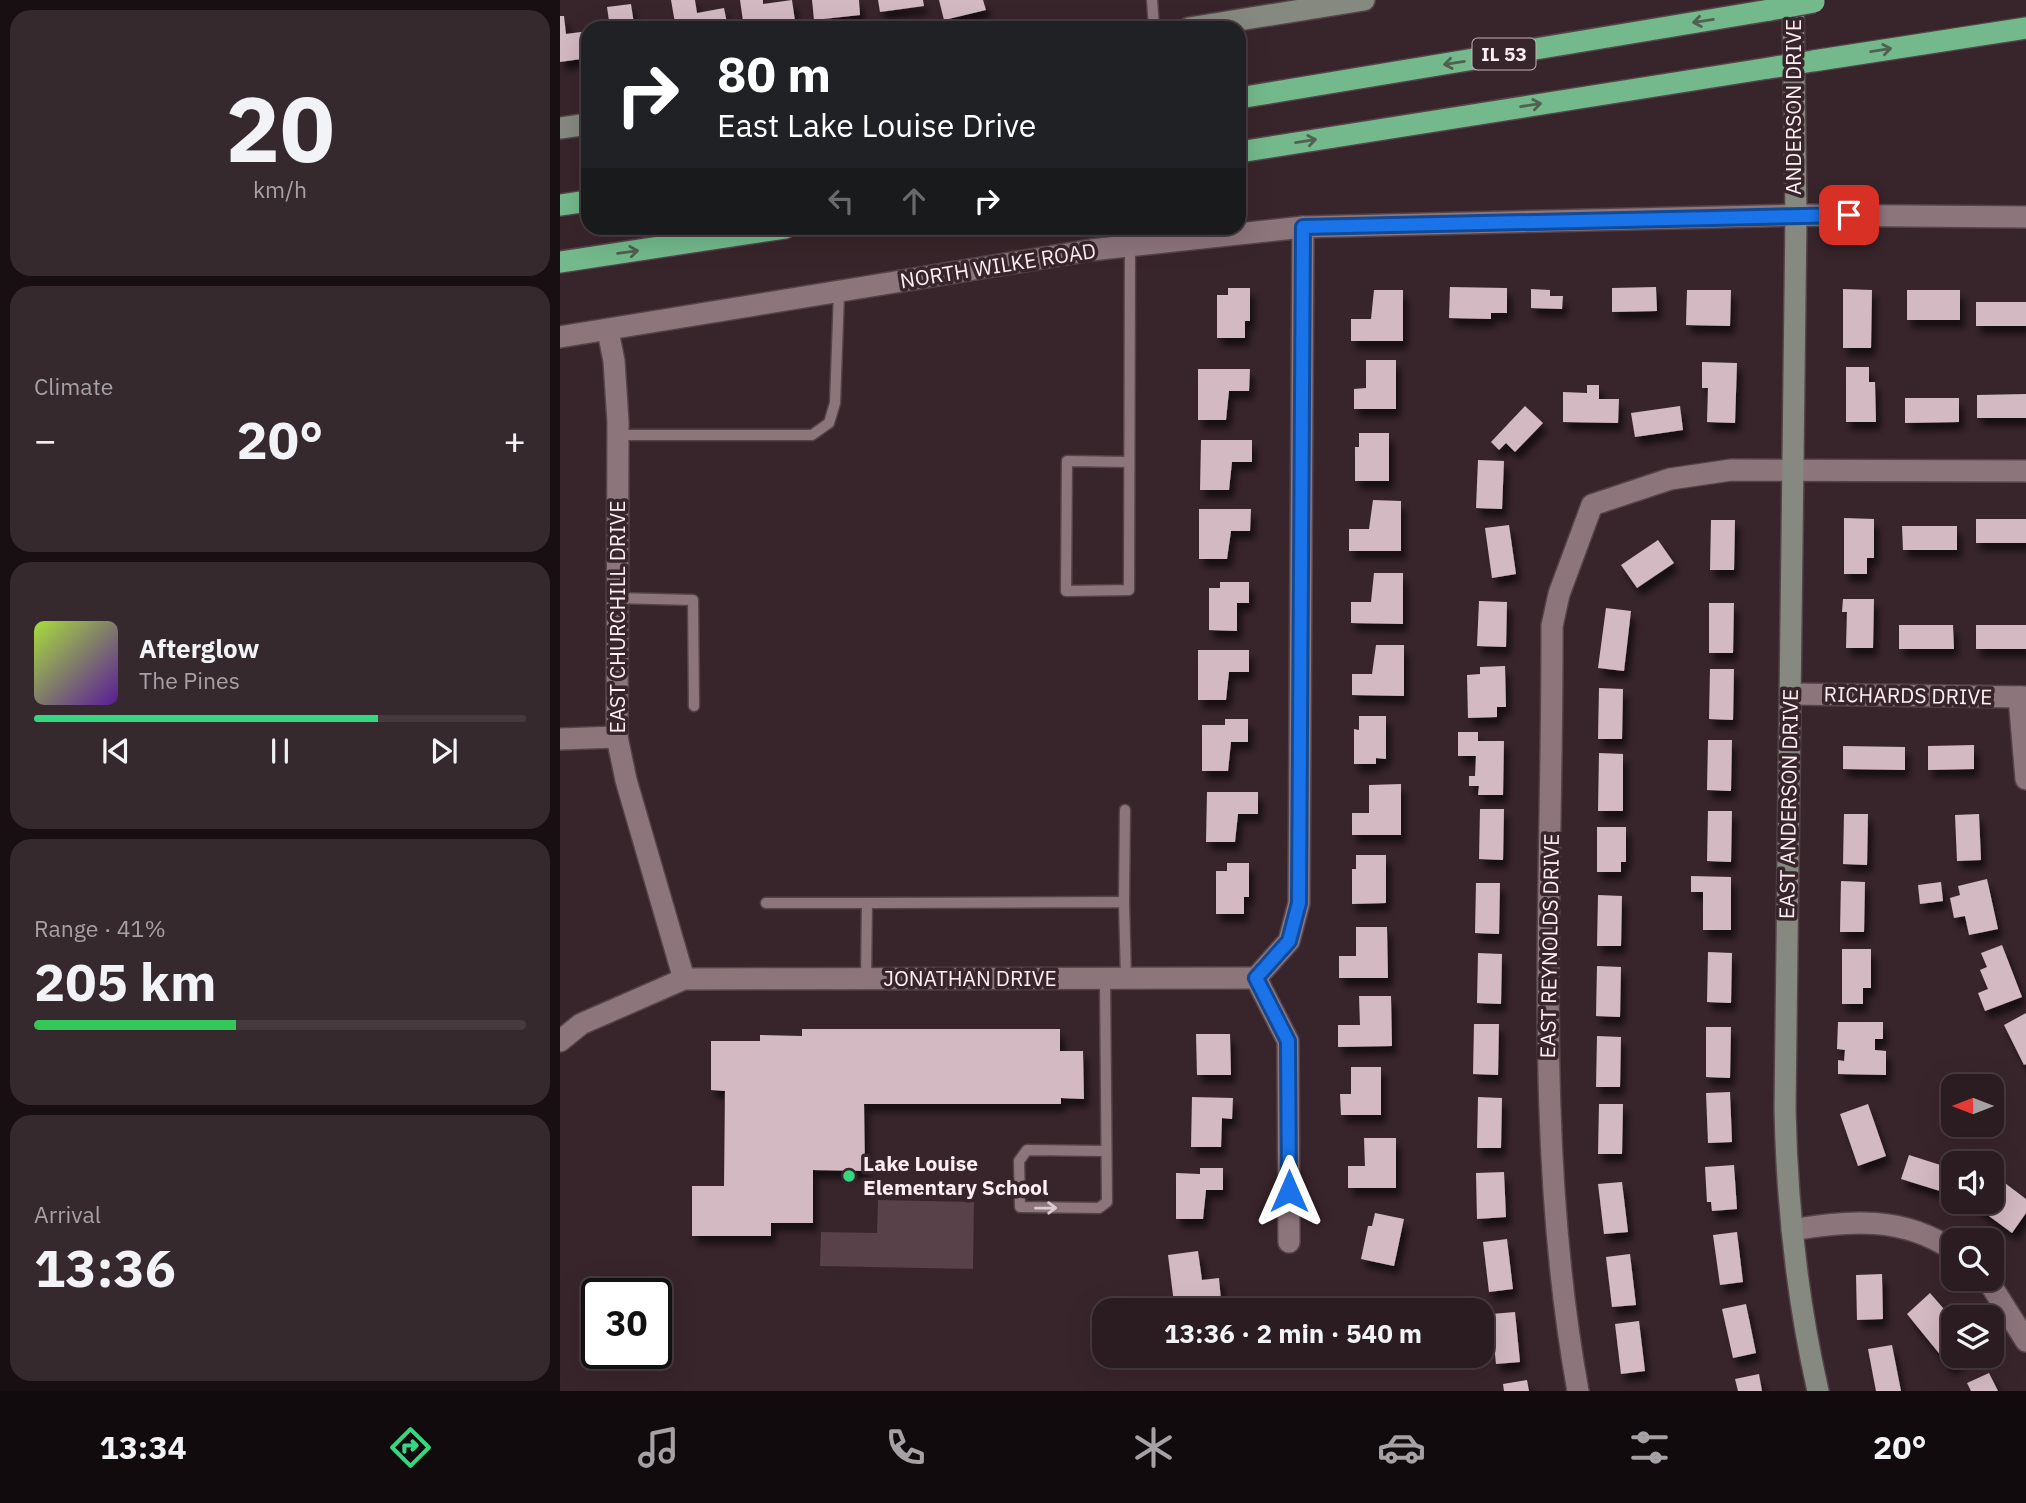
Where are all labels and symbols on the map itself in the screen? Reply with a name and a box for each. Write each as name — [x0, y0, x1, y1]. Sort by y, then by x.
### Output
one-way arrow — [1692, 15, 1714, 28]
street label: ANDERSON DRIVE — [1779, 19, 1807, 195]
road number: IL 53 — [1472, 38, 1536, 70]
one-way arrow — [1869, 43, 1892, 56]
one-way arrow — [1443, 57, 1466, 70]
one-way arrow — [1519, 98, 1542, 111]
one-way arrow — [1294, 134, 1317, 147]
pin — [1819, 185, 1879, 245]
street label: NORTH WILKE ROAD — [898, 236, 1098, 294]
one-way arrow — [616, 246, 638, 259]
street label: EAST CHURCHILL DRIVE — [603, 500, 631, 734]
street label: RICHARDS DRIVE — [1823, 680, 1993, 710]
street label: EAST ANDERSON DRIVE — [1772, 688, 1804, 919]
street label: EAST REYNOLDS DRIVE — [1533, 833, 1565, 1059]
street label: JONATHAN DRIVE — [883, 964, 1057, 992]
north arrow — [1941, 1074, 2004, 1138]
place label: Lake Louise Elementary School — [863, 1149, 1048, 1201]
position arrow — [1252, 1154, 1326, 1228]
marker: Lake Louise Elementary School — [841, 1168, 857, 1184]
one-way arrow — [1035, 1201, 1058, 1215]
speed limit sign: 30 — [581, 1278, 672, 1369]

